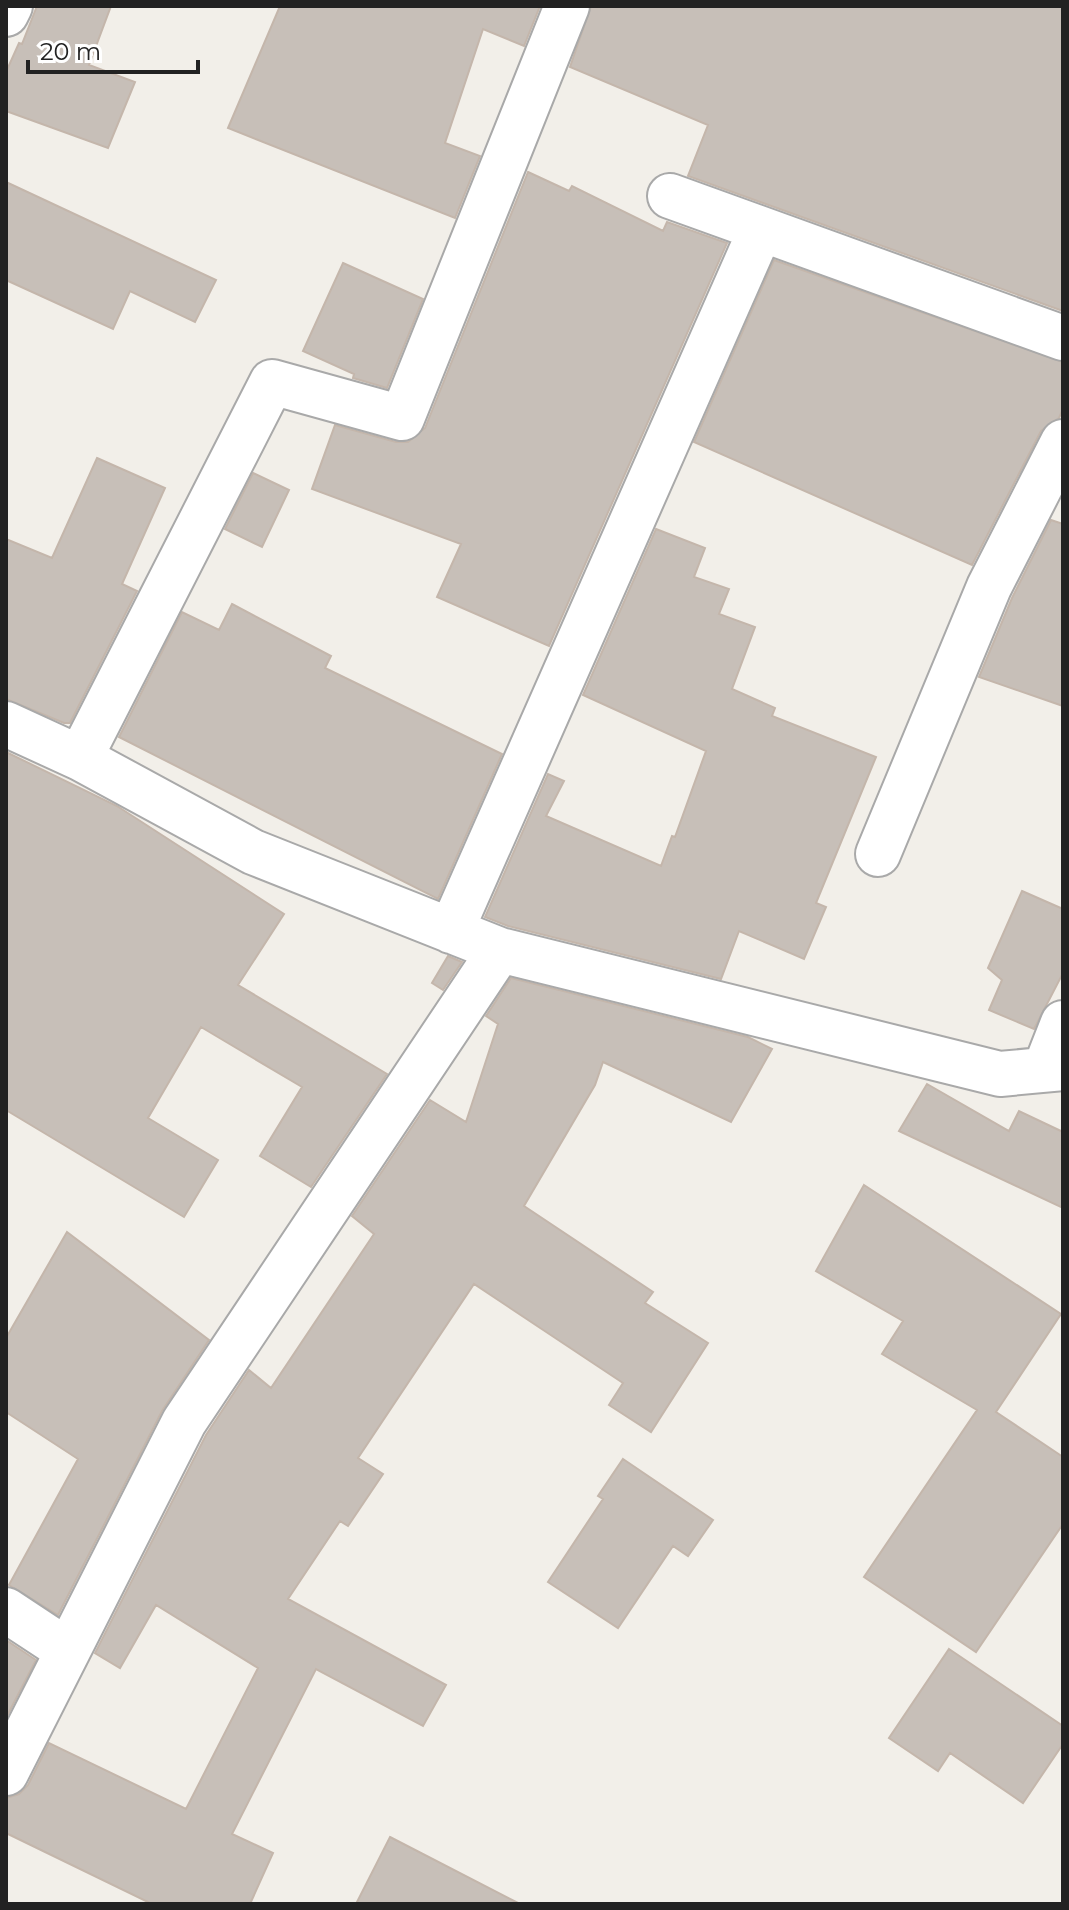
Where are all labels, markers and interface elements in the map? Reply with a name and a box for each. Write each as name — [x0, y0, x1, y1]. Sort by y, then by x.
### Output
scale bar — [28, 24, 198, 74]
text: 20 m — [40, 37, 101, 66]

